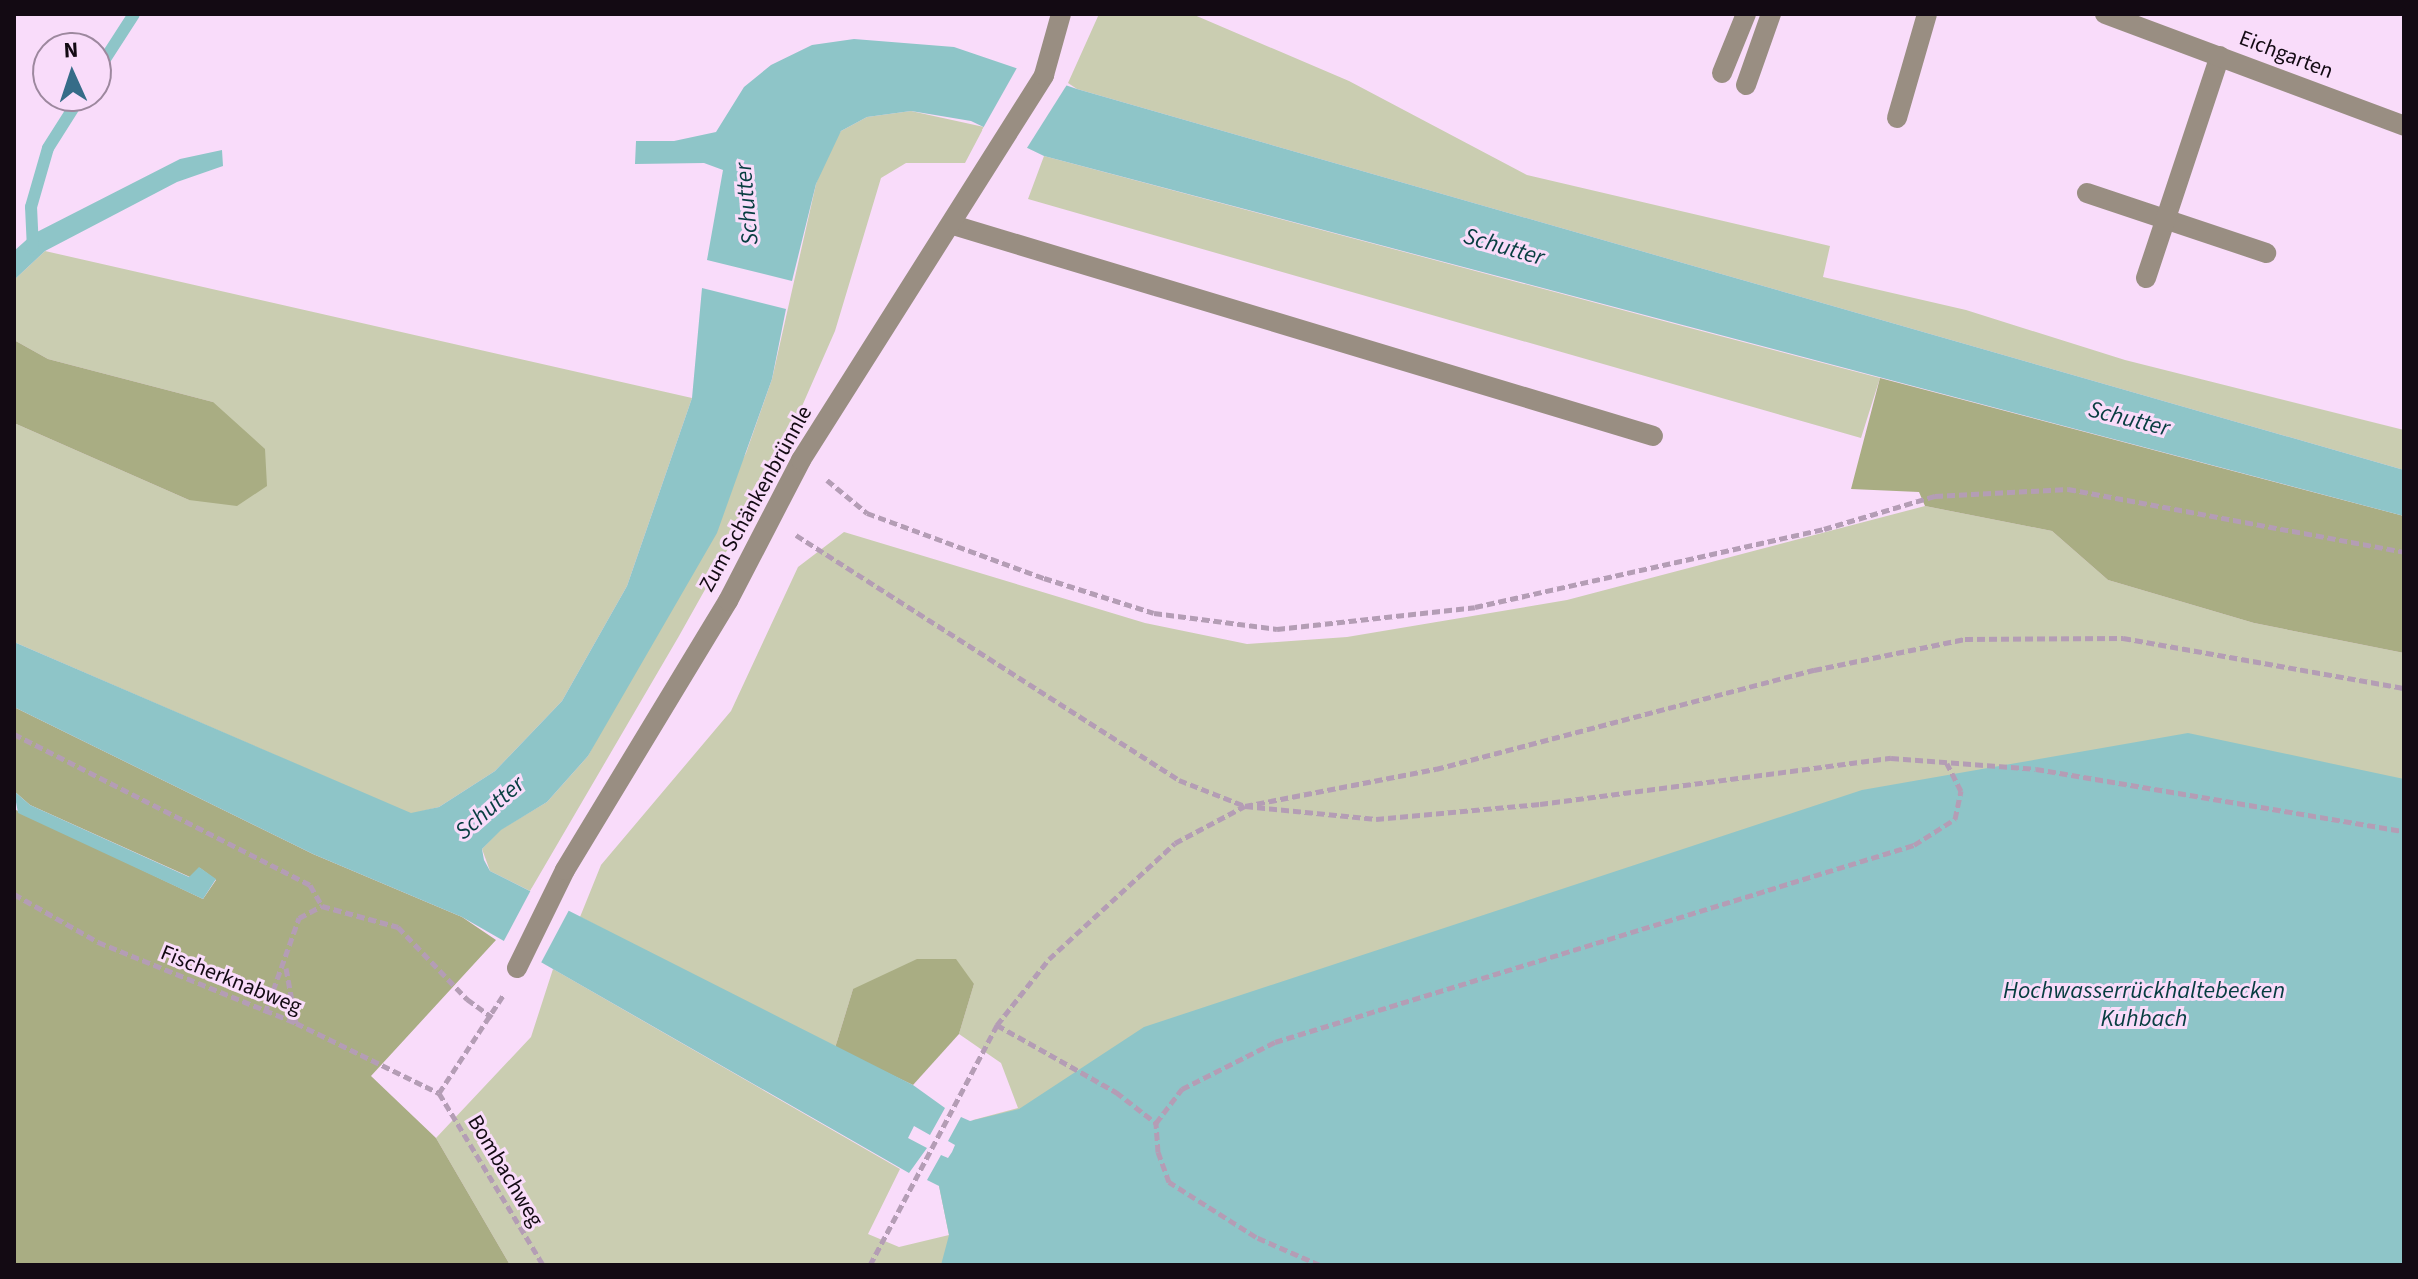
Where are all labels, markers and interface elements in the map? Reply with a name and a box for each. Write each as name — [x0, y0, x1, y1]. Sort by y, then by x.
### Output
street label: Eichgarten — [2235, 25, 2337, 85]
north arrow — [32, 32, 112, 112]
text: N — [63, 34, 79, 66]
water label: Schutter — [729, 162, 765, 246]
water label: Schutter — [1460, 222, 1548, 272]
water label: Schutter — [2085, 395, 2173, 443]
street label: Zum Schänkenbrünnle — [694, 401, 818, 597]
water label: Schutter — [449, 770, 531, 846]
street label: Fischerknabweg — [157, 940, 305, 1020]
water label: Hochwasserrückhaltebecken Kuhbach — [2003, 977, 2285, 1033]
street label: Bombachweg — [461, 1110, 549, 1232]

